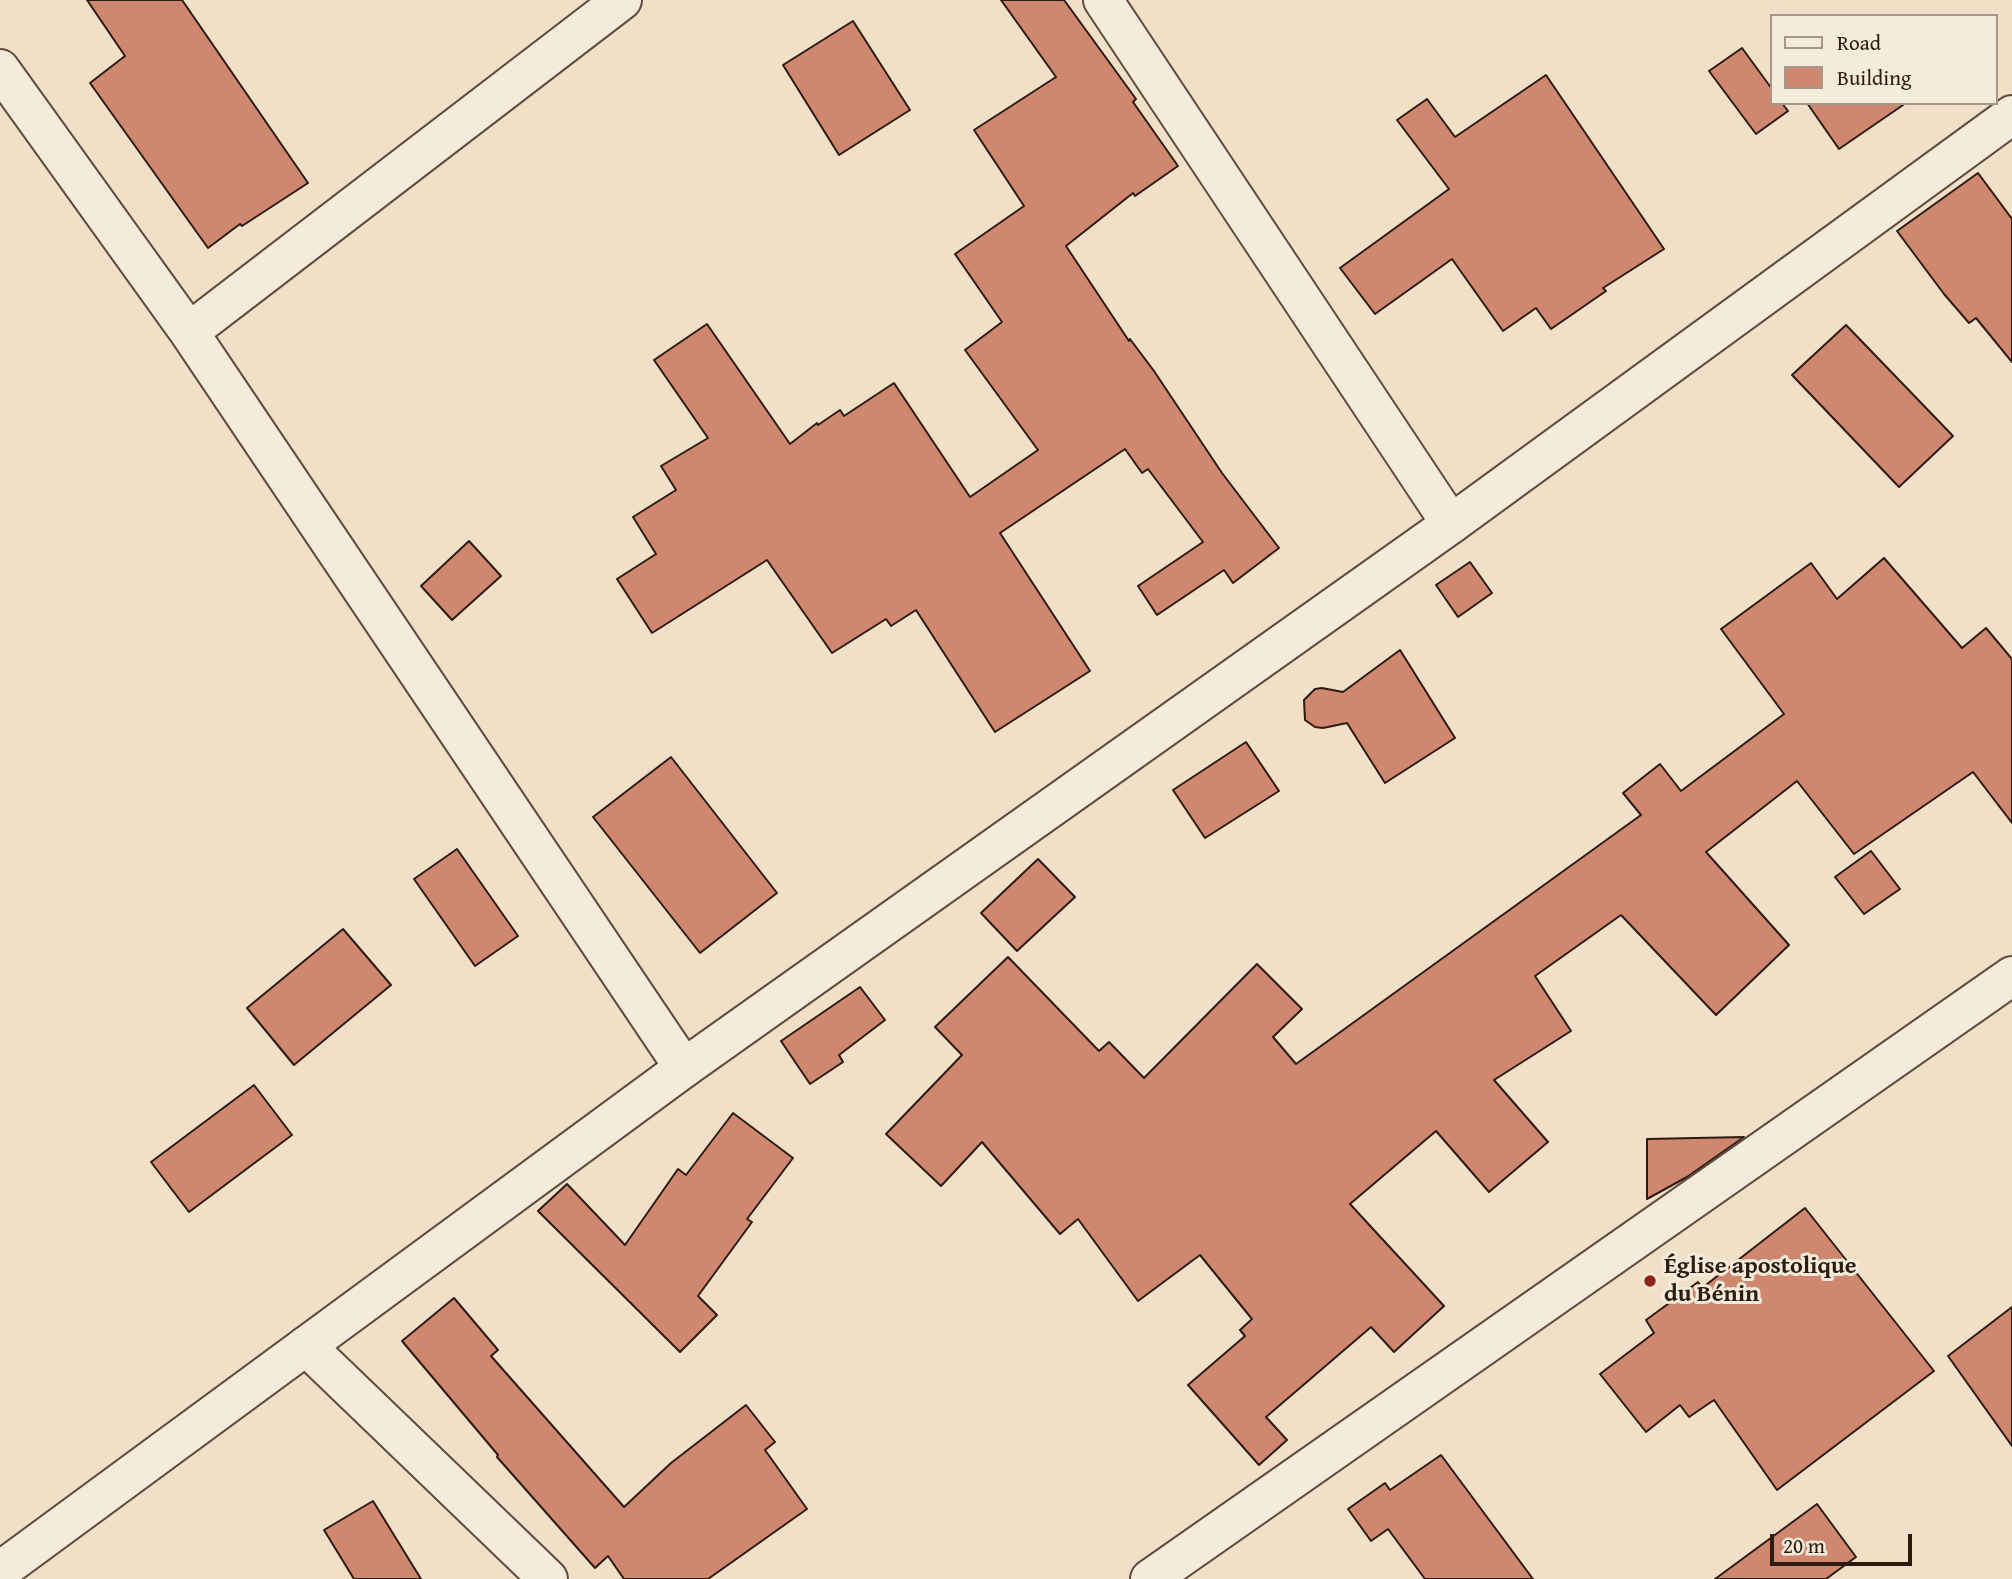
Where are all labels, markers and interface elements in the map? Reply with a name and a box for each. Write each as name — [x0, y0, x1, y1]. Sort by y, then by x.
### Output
legend — [1770, 14, 1998, 105]
text: Road — [1837, 27, 1881, 58]
text: Building — [1837, 62, 1911, 93]
place label: Église apostolique du Bénin — [1664, 1253, 1857, 1309]
marker: Église apostolique du Bénin — [1642, 1273, 1658, 1289]
scale bar — [1774, 1520, 1916, 1564]
text: 20 m — [1783, 1530, 1825, 1561]

